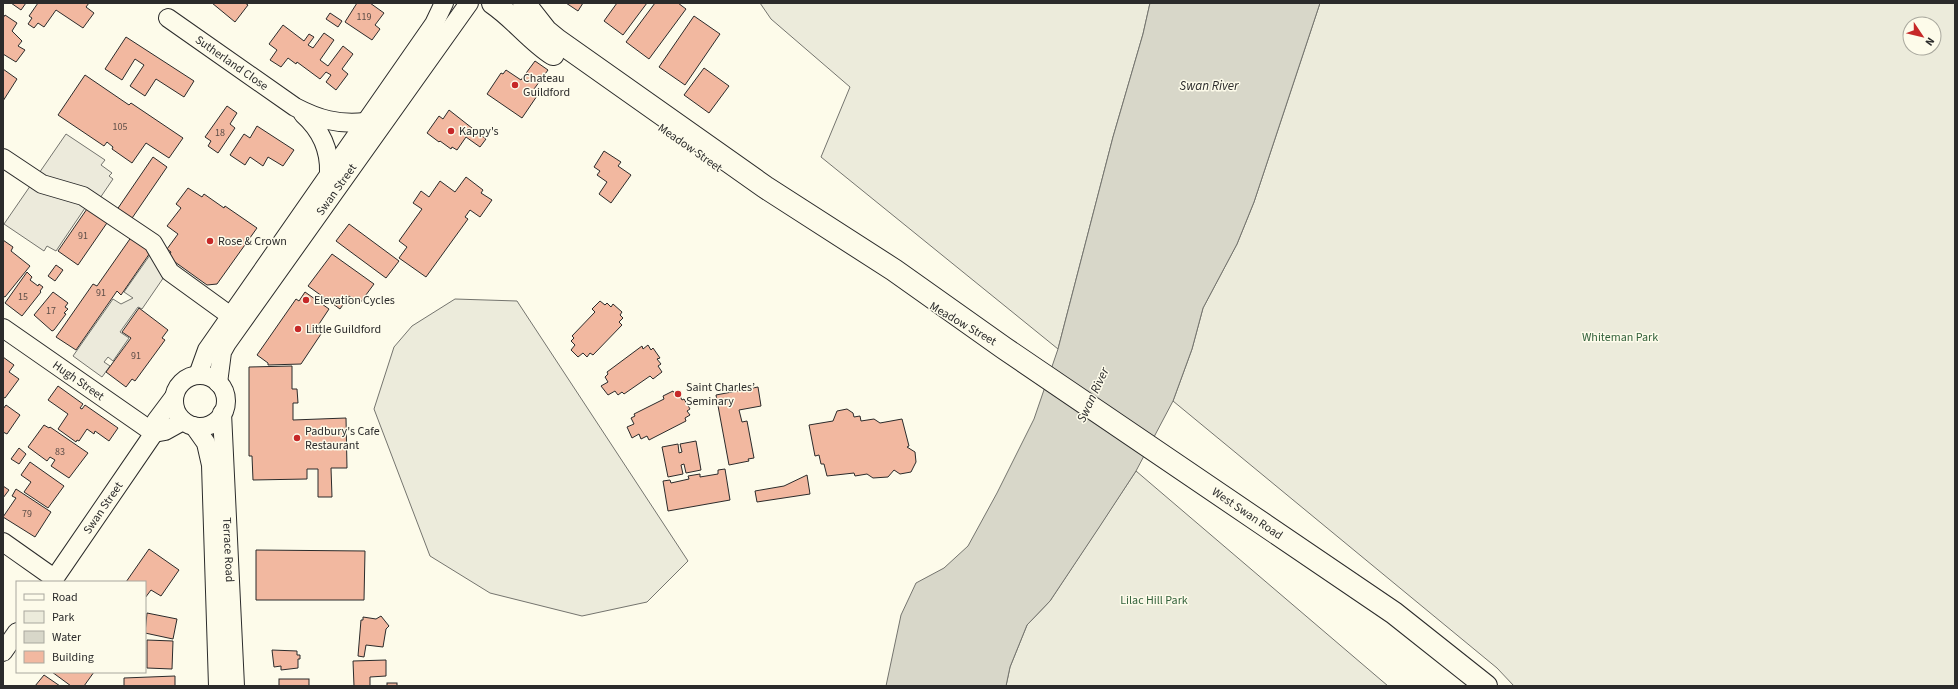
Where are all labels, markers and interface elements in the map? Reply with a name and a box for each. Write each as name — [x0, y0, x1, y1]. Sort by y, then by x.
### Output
house number: 119 — [357, 10, 371, 24]
north arrow — [1902, 16, 1942, 56]
street label: Sutherland Close — [192, 31, 272, 94]
text: N — [1922, 34, 1938, 49]
place label: Chateau Guildford — [523, 70, 570, 101]
water label: Swan River — [1180, 77, 1239, 95]
marker: Chateau Guildford — [510, 80, 520, 90]
house number: 105 — [113, 120, 127, 134]
street label: Meadow Street — [654, 120, 726, 176]
place label: Kappy's — [459, 123, 499, 140]
house number: 18 — [215, 126, 225, 140]
marker: Kappy's — [446, 126, 456, 136]
street label: Swan Street — [312, 160, 361, 219]
house number: 91 — [78, 229, 88, 243]
place label: Rose & Crown — [218, 233, 287, 250]
marker: Rose & Crown — [205, 236, 215, 246]
house number: 91 — [96, 286, 106, 300]
house number: 15 — [18, 290, 28, 304]
place label: Elevation Cycles — [314, 292, 395, 309]
marker: Elevation Cycles — [301, 295, 311, 305]
street label: Meadow Street — [926, 298, 1000, 350]
house number: 17 — [46, 304, 56, 318]
place label: Little Guildford — [306, 321, 381, 338]
marker: Little Guildford — [293, 324, 303, 334]
park label: Whiteman Park — [1582, 329, 1658, 346]
house number: 91 — [131, 349, 141, 363]
street label: Hugh Street — [49, 357, 108, 404]
water label: Swan River — [1072, 364, 1114, 425]
place label: Saint Charles’ Seminary — [686, 379, 755, 410]
marker: Saint Charles’ Seminary — [673, 389, 683, 399]
place label: Padbury's Cafe Restaurant — [305, 423, 380, 454]
marker: Padbury's Cafe Restaurant — [292, 433, 302, 443]
house number: 83 — [55, 445, 65, 459]
street label: Swan Street — [79, 478, 127, 537]
street label: West Swan Road — [1208, 483, 1286, 544]
house number: 79 — [22, 507, 32, 521]
street label: Terrace Road — [218, 517, 239, 583]
legend — [16, 581, 146, 673]
text: Road — [52, 589, 78, 606]
park label: Lilac Hill Park — [1120, 592, 1188, 609]
text: Park — [52, 609, 74, 626]
text: Water — [52, 629, 82, 646]
text: Building — [52, 649, 94, 666]

